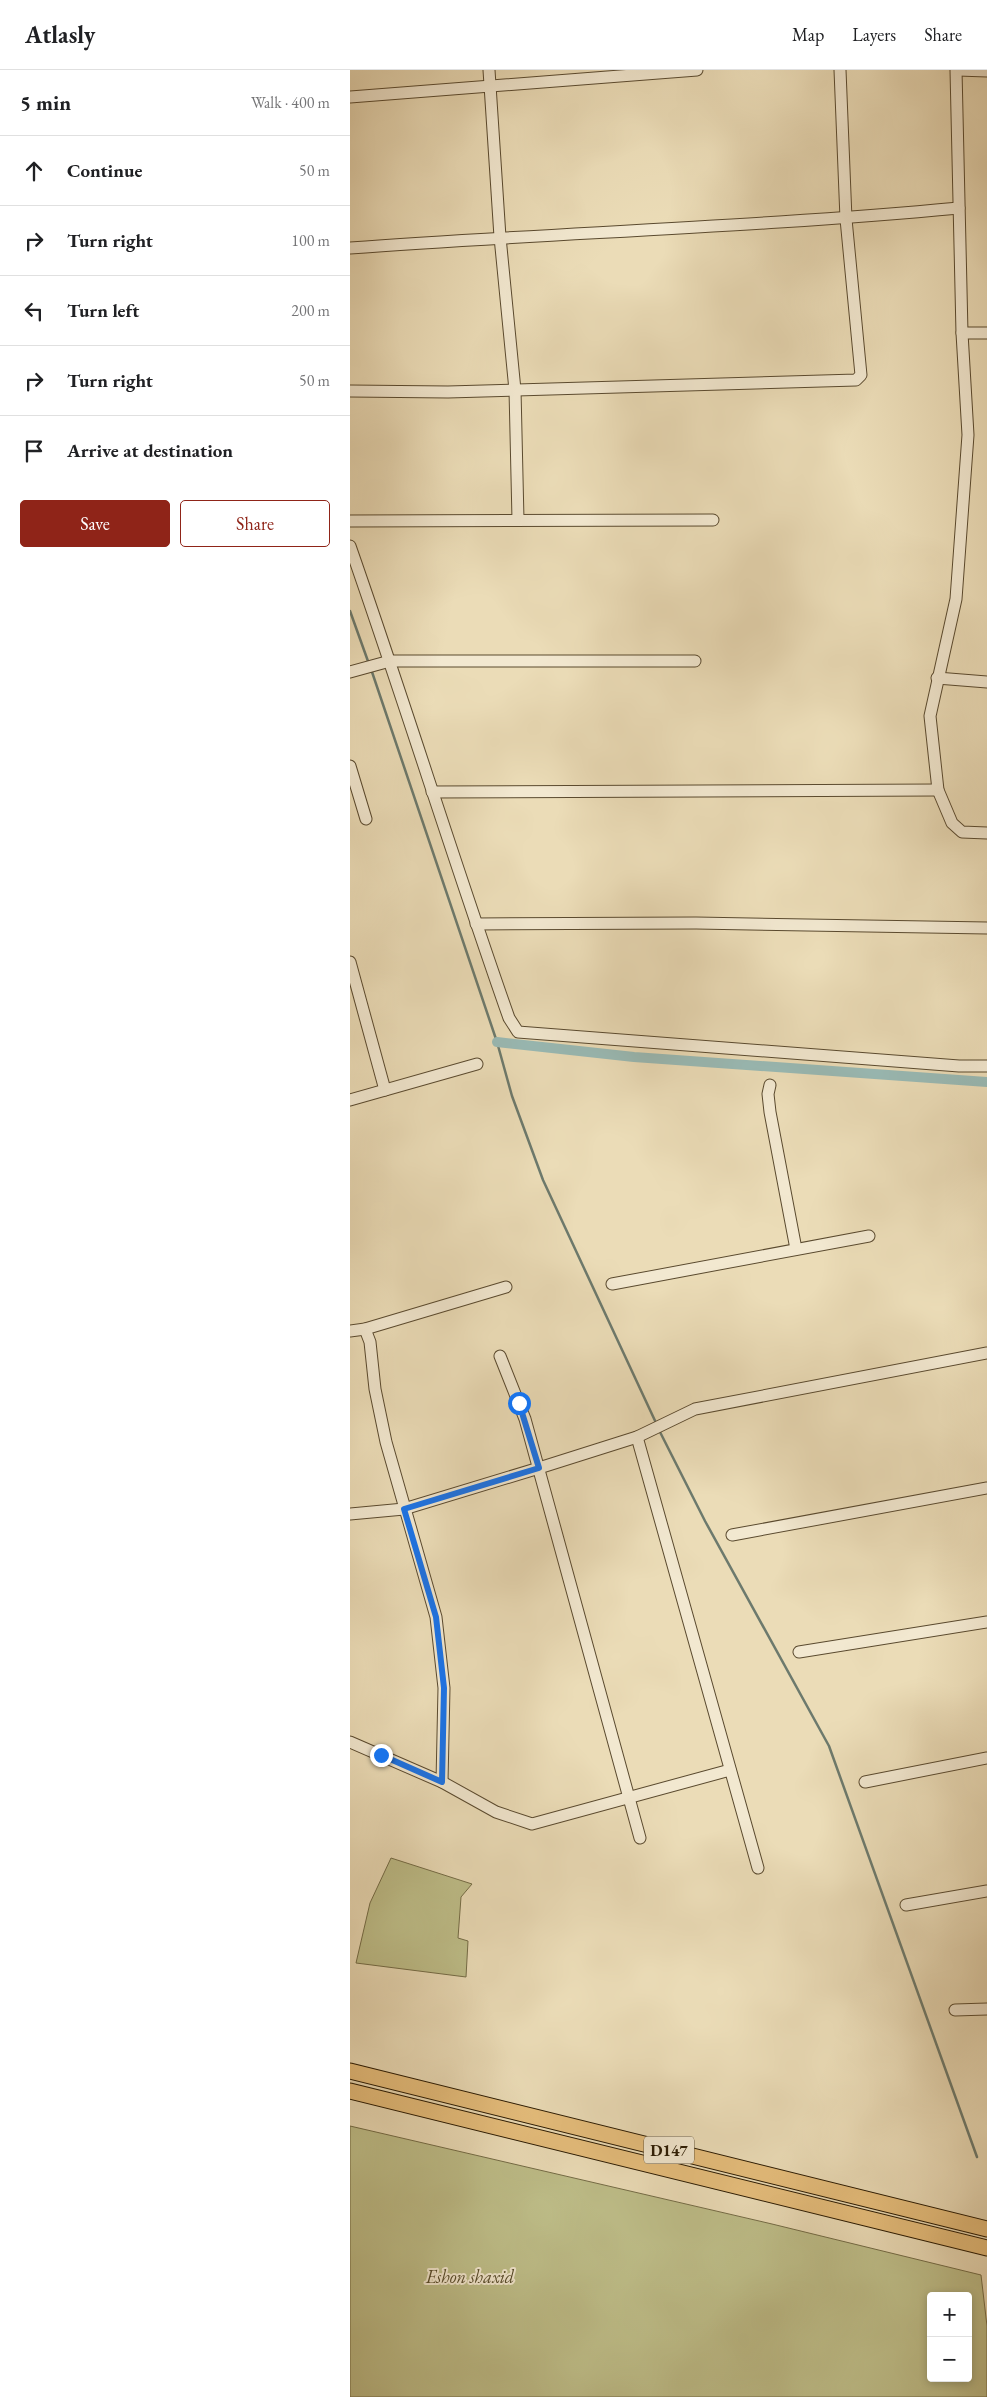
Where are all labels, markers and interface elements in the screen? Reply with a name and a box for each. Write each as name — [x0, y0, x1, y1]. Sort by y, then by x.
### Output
text: Atlasly — [25, 19, 95, 50]
text: Map — [792, 23, 824, 46]
text: Layers — [852, 23, 896, 46]
text: Share — [924, 23, 962, 46]
text: 5 min — [20, 89, 71, 116]
text: Walk · 400 m — [251, 92, 330, 113]
icon: ahead — [20, 157, 48, 185]
text: Continue — [67, 158, 142, 183]
text: 50 m — [299, 160, 330, 181]
icon: right — [20, 227, 48, 255]
text: Turn right — [67, 228, 153, 253]
text: 100 m — [291, 230, 330, 251]
icon: left — [20, 297, 48, 325]
text: Turn left — [67, 298, 139, 323]
text: 200 m — [291, 300, 330, 321]
icon: right — [20, 367, 48, 395]
text: Turn right — [67, 368, 153, 393]
text: 50 m — [299, 370, 330, 391]
icon: arrive — [20, 437, 48, 465]
text: Arrive at destination — [67, 438, 233, 463]
button: Save — [20, 500, 170, 547]
button: Share — [180, 500, 330, 547]
route start — [508, 1392, 531, 1415]
route end — [370, 1744, 393, 1767]
road number: D147 — [644, 2136, 694, 2164]
park label: Eshon shaxid — [425, 2265, 515, 2288]
map controls — [927, 2292, 972, 2382]
button: + — [927, 2292, 972, 2337]
button: − — [927, 2337, 972, 2382]

